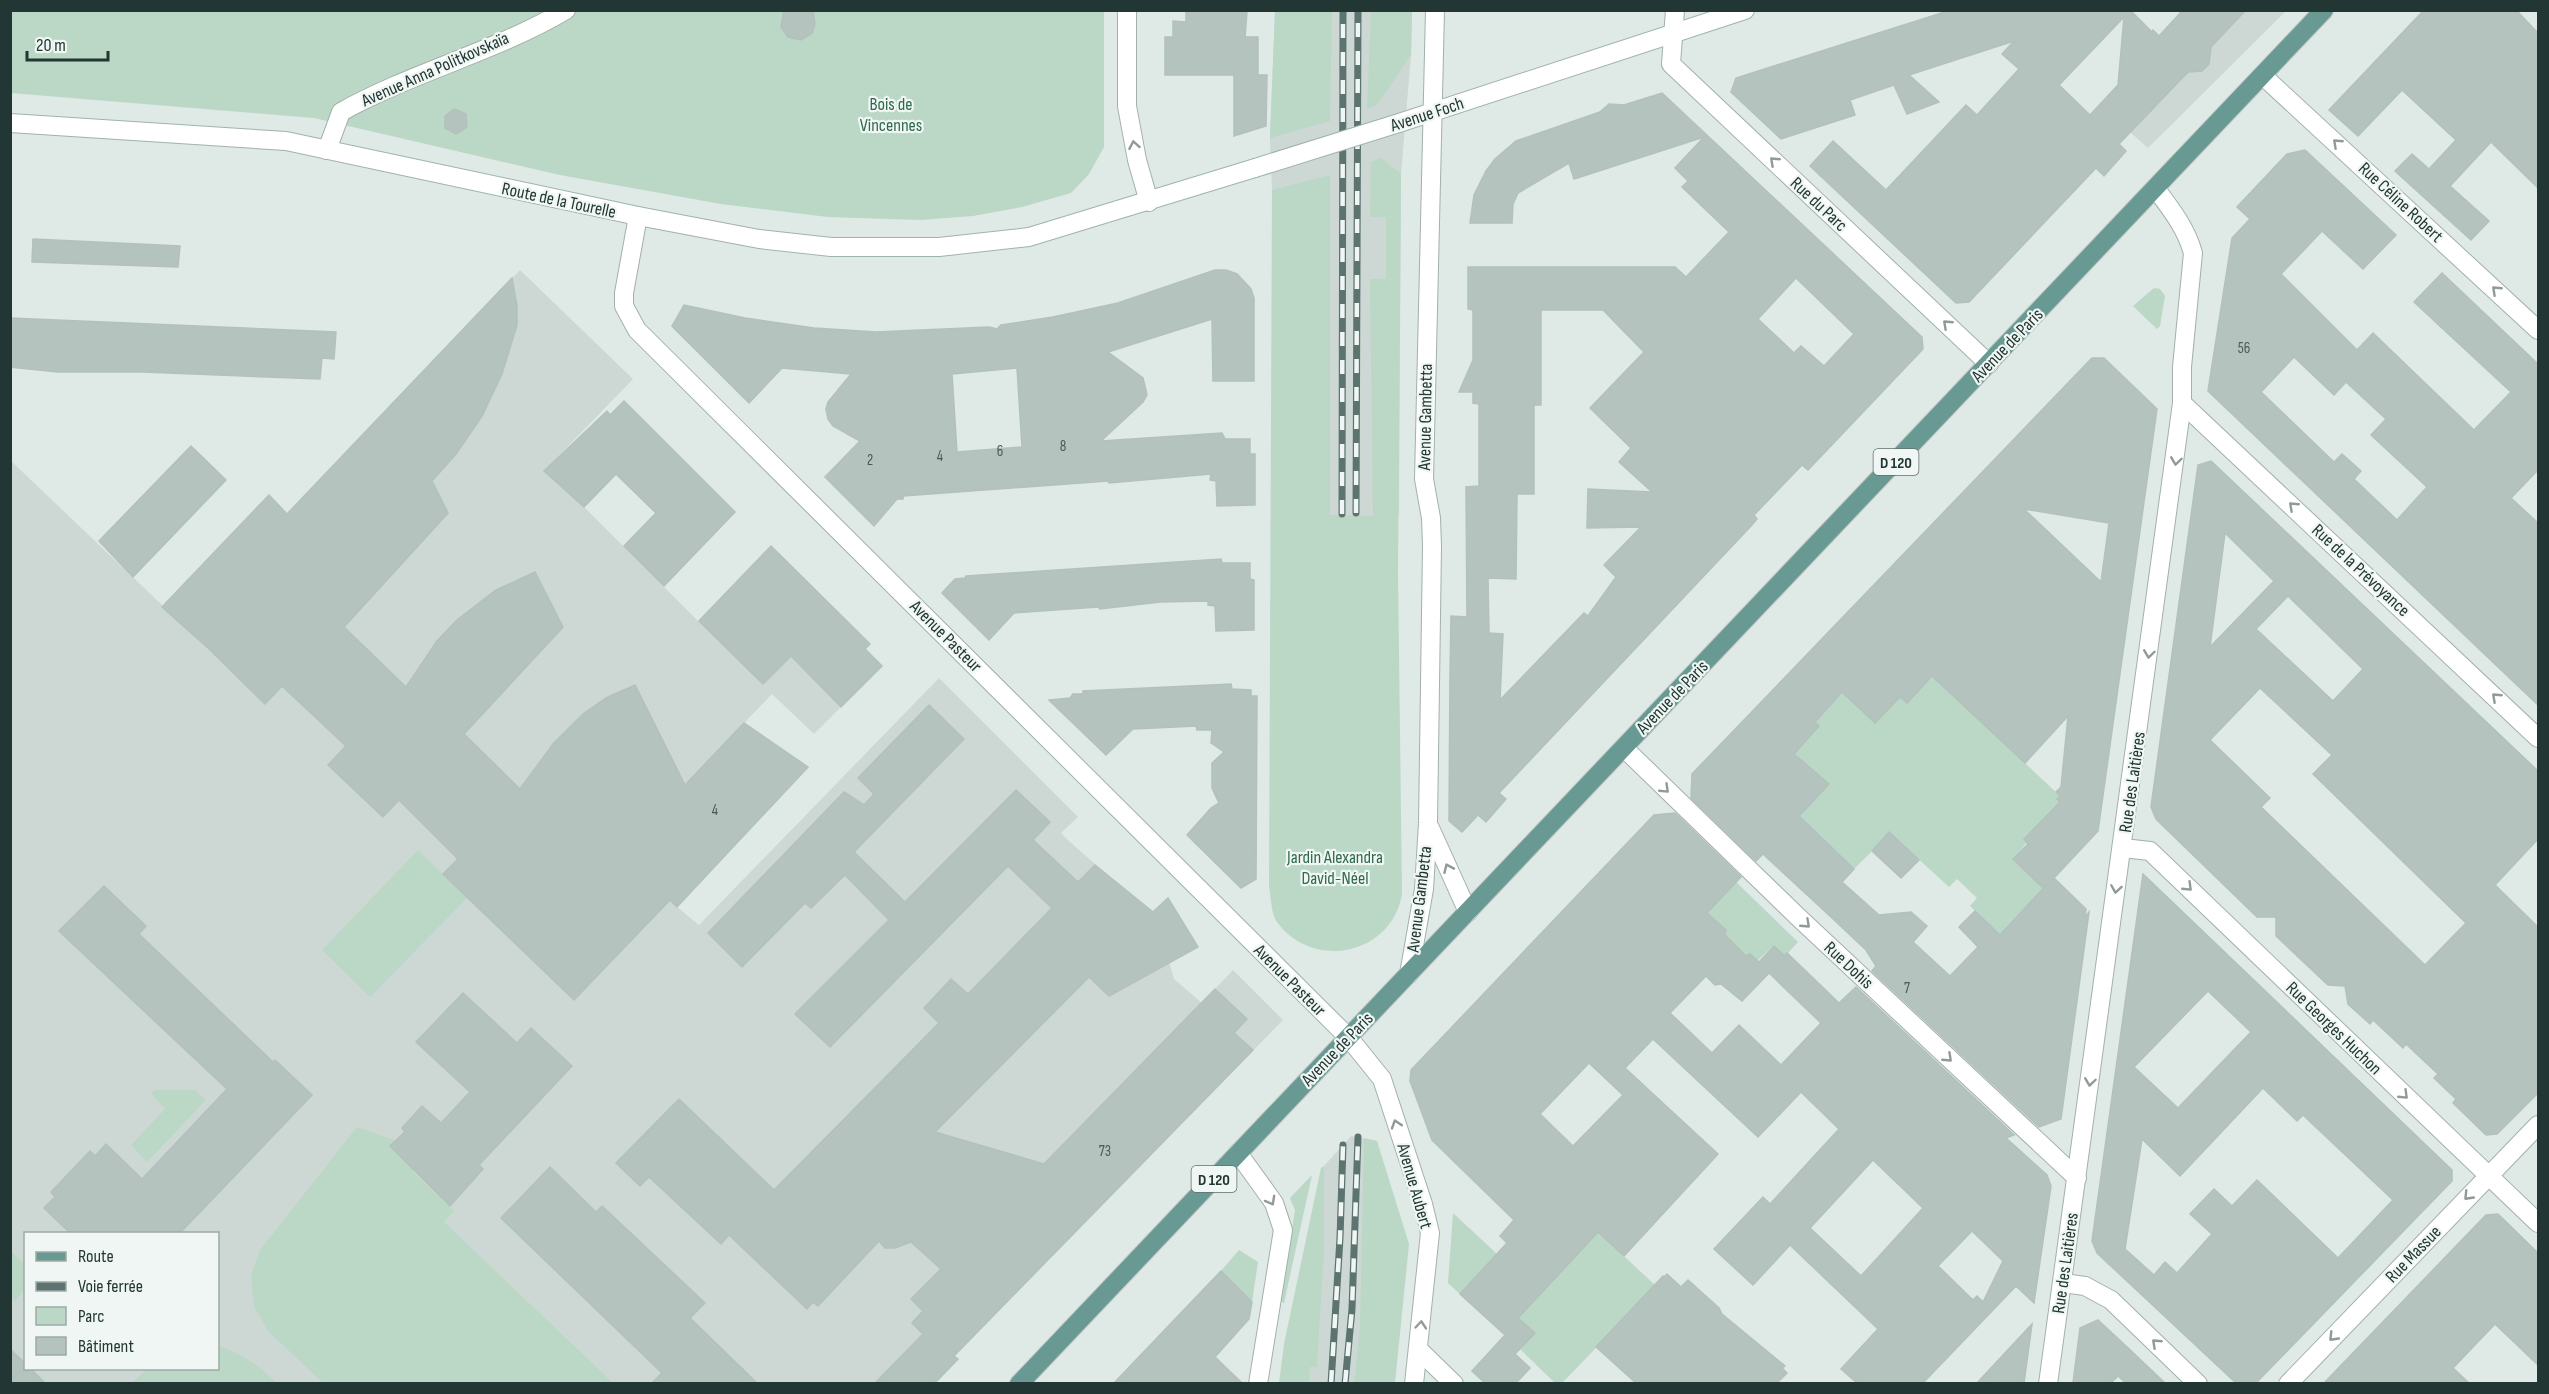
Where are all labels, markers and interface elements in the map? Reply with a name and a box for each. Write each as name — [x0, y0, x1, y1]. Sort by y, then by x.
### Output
scale bar — [27, 24, 108, 62]
street label: Avenue Anna Politkovskaïa — [357, 27, 512, 112]
text: 20 m — [36, 35, 66, 56]
street label: Avenue Foch — [1387, 93, 1466, 136]
park label: Bois de Vincennes — [860, 94, 922, 136]
one-way arrow — [2333, 139, 2344, 150]
one-way arrow — [1128, 140, 1141, 150]
one-way arrow — [1770, 157, 1781, 168]
street label: Rue Céline Robert — [2354, 158, 2448, 247]
street label: Rue du Parc — [1786, 173, 1851, 236]
street label: Route de la Tourelle — [500, 178, 618, 223]
one-way arrow — [2492, 286, 2502, 297]
street label: Avenue de Paris — [1967, 304, 2047, 387]
one-way arrow — [1943, 320, 1954, 331]
house number: 56 — [2238, 339, 2250, 358]
street label: Avenue Gambetta — [1414, 363, 1437, 472]
house number: 8 — [1060, 437, 1066, 456]
house number: 6 — [997, 442, 1003, 461]
house number: 4 — [937, 447, 943, 466]
road number: D 120 — [1874, 449, 1918, 475]
house number: 2 — [867, 451, 873, 470]
one-way arrow — [2170, 456, 2182, 465]
one-way arrow — [2289, 502, 2300, 513]
street label: Rue de la Prévoyance — [2307, 520, 2414, 621]
street label: Avenue Pasteur — [905, 595, 986, 677]
one-way arrow — [2144, 649, 2156, 659]
street label: Avenue de Paris — [1632, 656, 1712, 739]
one-way arrow — [2492, 694, 2503, 705]
street label: Rue des Laitières — [2115, 730, 2150, 834]
one-way arrow — [1657, 782, 1668, 793]
house number: 4 — [712, 801, 718, 820]
street label: Avenue Gambetta — [1402, 845, 1436, 954]
park label: Jardin Alexandra David-Néel — [1286, 847, 1383, 889]
one-way arrow — [1443, 863, 1455, 874]
one-way arrow — [2180, 880, 2191, 891]
one-way arrow — [2110, 884, 2122, 893]
one-way arrow — [1798, 917, 1809, 928]
street label: Rue Dohis — [1820, 937, 1878, 993]
street label: Avenue Pasteur — [1249, 939, 1330, 1021]
street label: Rue Georges Huchon — [2281, 977, 2386, 1079]
house number: 7 — [1904, 979, 1910, 998]
street label: Avenue de Paris — [1297, 1008, 1377, 1091]
one-way arrow — [1941, 1050, 1952, 1061]
one-way arrow — [2084, 1077, 2096, 1086]
one-way arrow — [2398, 1088, 2408, 1099]
one-way arrow — [1391, 1119, 1404, 1129]
street label: Avenue Aubert — [1392, 1140, 1437, 1232]
house number: 73 — [1099, 1142, 1111, 1161]
road number: D 120 — [1192, 1166, 1236, 1192]
one-way arrow — [2465, 1189, 2476, 1200]
one-way arrow — [1264, 1195, 1275, 1205]
street label: Rue des Laitières — [2048, 1211, 2083, 1315]
street label: Rue Massue — [2381, 1221, 2446, 1287]
legend — [24, 1232, 219, 1370]
text: Route — [78, 1246, 114, 1267]
text: Voie ferrée — [78, 1276, 143, 1297]
text: Parc — [78, 1306, 104, 1327]
one-way arrow — [1414, 1321, 1427, 1330]
one-way arrow — [2329, 1330, 2340, 1340]
text: Bâtiment — [78, 1336, 134, 1357]
one-way arrow — [2152, 1339, 2162, 1350]

